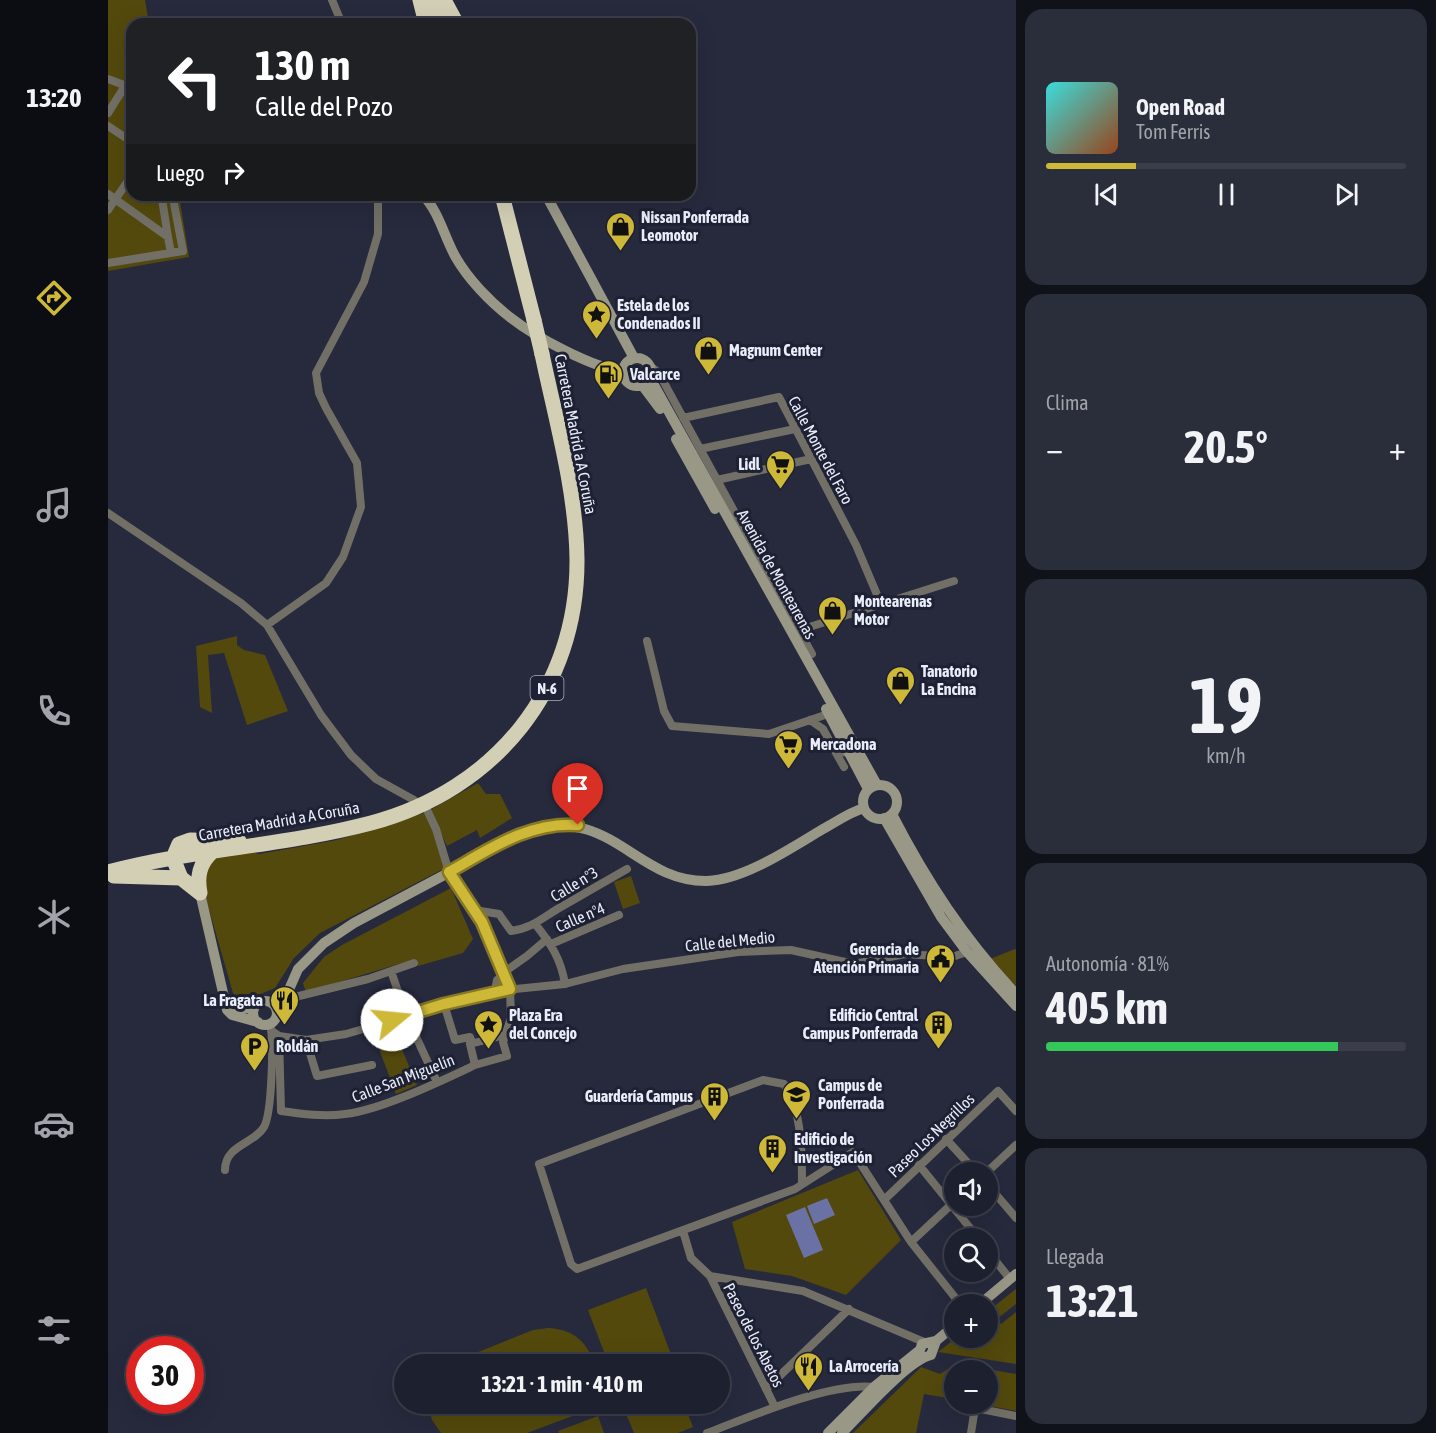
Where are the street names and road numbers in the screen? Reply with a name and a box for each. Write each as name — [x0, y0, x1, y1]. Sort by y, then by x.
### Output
street label: Carretera Madrid a A Coruña — [552, 352, 600, 516]
street label: Calle Monte del Faro — [785, 393, 857, 507]
street label: Avenida de Montearenas — [734, 506, 820, 642]
road number: N-6 — [530, 676, 564, 700]
street label: Carretera Madrid a A Coruña — [197, 798, 361, 844]
street label: Calle nº3 — [547, 863, 601, 905]
street label: Calle nº4 — [553, 899, 607, 935]
street label: Calle del Medio — [684, 927, 776, 955]
street label: Calle San Miguelín — [349, 1050, 457, 1107]
street label: Paseo Los Negrillos — [884, 1089, 979, 1181]
street label: Paseo de los Abetos — [720, 1280, 788, 1390]

